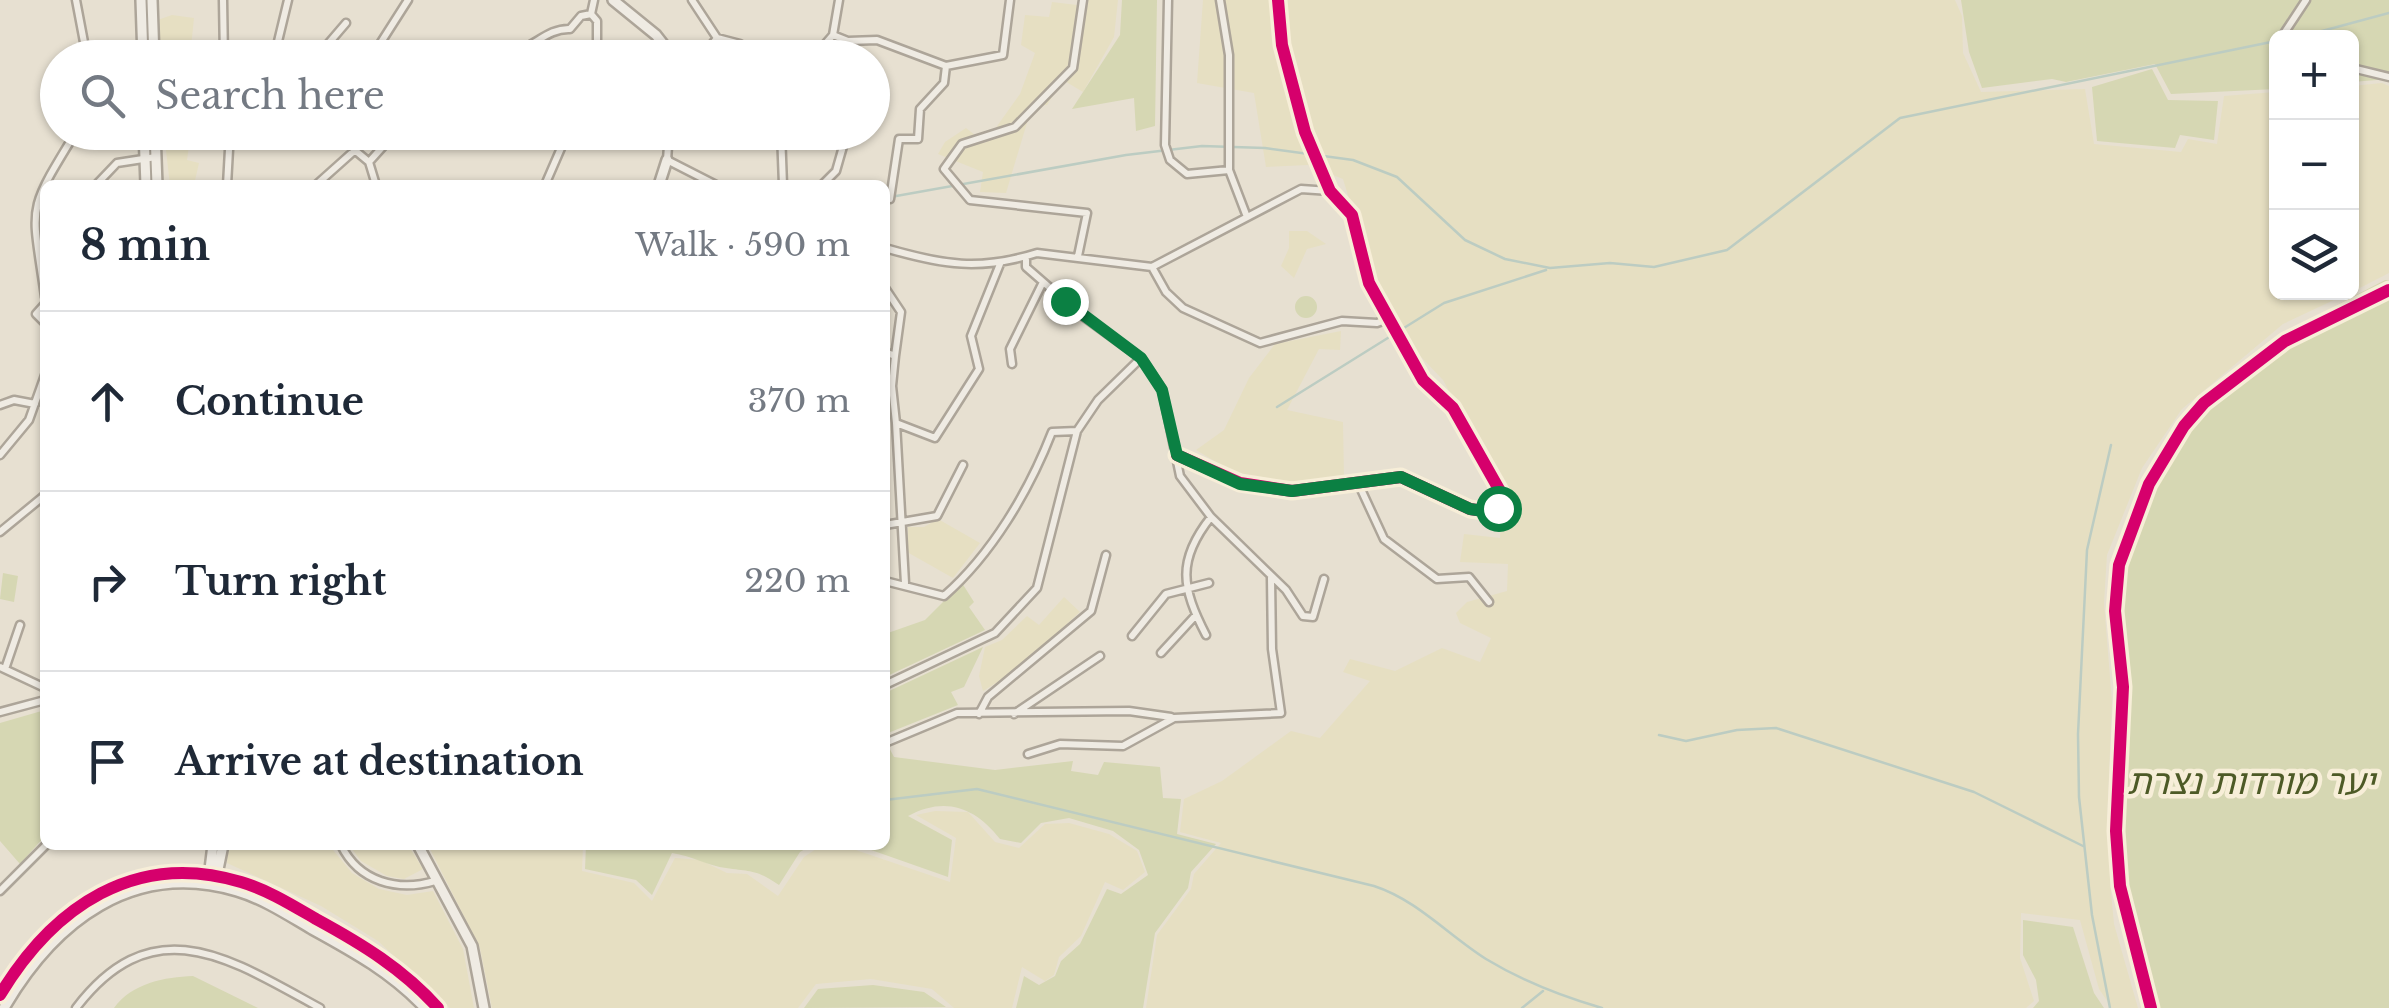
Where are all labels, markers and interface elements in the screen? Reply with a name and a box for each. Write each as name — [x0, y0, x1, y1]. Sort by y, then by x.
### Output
map controls — [2269, 30, 2359, 300]
button: + — [2269, 30, 2359, 120]
search box — [40, 40, 890, 150]
icon: search — [75, 68, 130, 123]
text: Search here — [155, 72, 385, 119]
button: − — [2269, 120, 2359, 210]
button: layers — [2269, 210, 2359, 300]
text: 8 min — [80, 219, 210, 271]
text: Walk · 590 m — [635, 225, 850, 265]
route end — [1043, 279, 1089, 325]
icon: ahead — [80, 374, 135, 429]
text: Continue — [175, 378, 364, 425]
text: 370 m — [748, 381, 850, 421]
route start — [1476, 486, 1522, 532]
icon: right — [80, 554, 135, 609]
text: Turn right — [175, 558, 386, 605]
text: 220 m — [744, 561, 850, 601]
icon: arrive — [80, 734, 135, 789]
text: Arrive at destination — [175, 738, 584, 785]
park label: יער מורדות נצרת — [2127, 760, 2378, 803]

